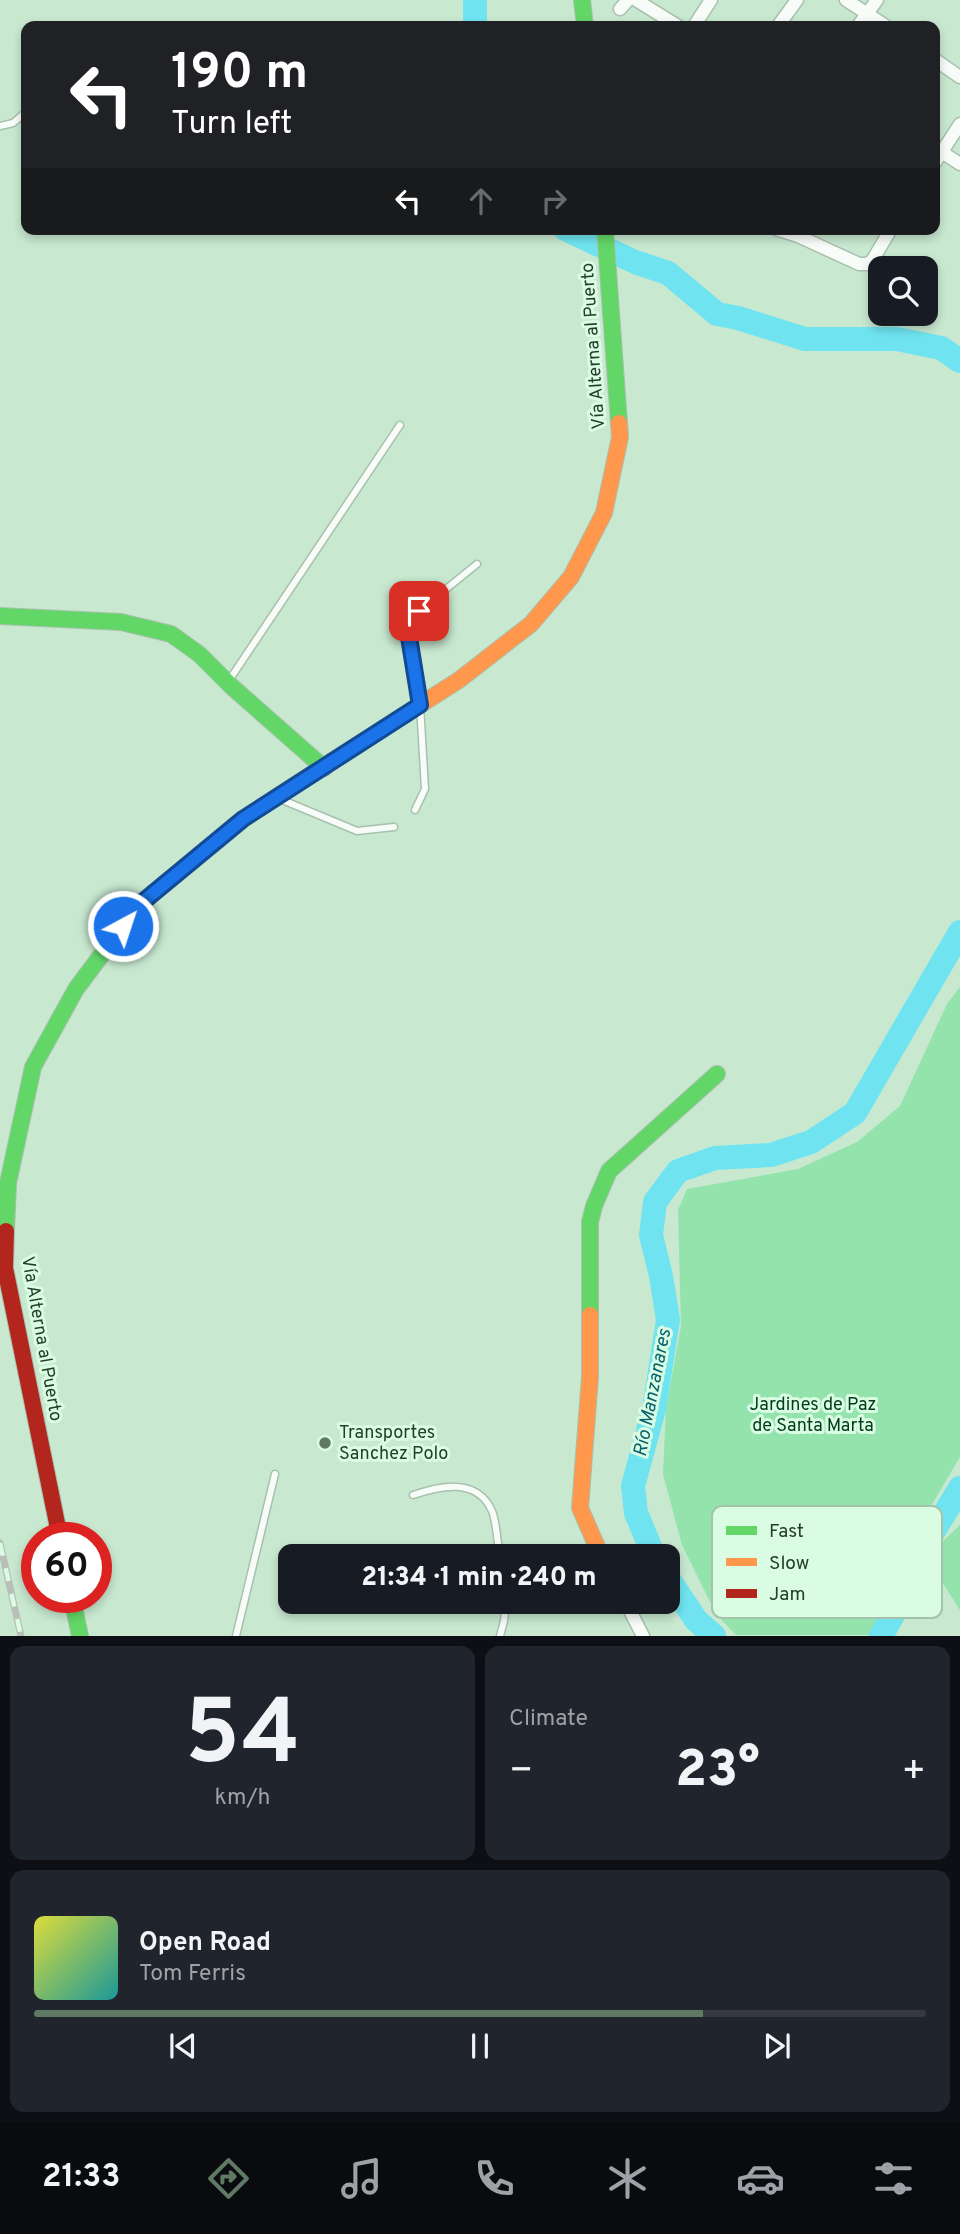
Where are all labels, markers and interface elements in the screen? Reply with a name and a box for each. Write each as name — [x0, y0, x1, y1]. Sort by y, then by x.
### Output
text: 190 m — [171, 44, 308, 106]
icon: left — [56, 49, 147, 140]
text: Turn left — [171, 105, 292, 145]
icon: left — [389, 182, 427, 220]
icon: ahead — [462, 182, 500, 220]
icon: right — [535, 182, 573, 220]
map controls — [868, 256, 938, 326]
button: search — [868, 256, 938, 326]
street label: Vía Alterna al Puerto — [577, 262, 611, 430]
pin — [389, 581, 449, 641]
icon: arrive — [400, 592, 438, 630]
position arrow — [86, 889, 160, 963]
street label: Vía Alterna al Puerto — [15, 1255, 67, 1423]
water label: Río Manzanares — [629, 1327, 677, 1459]
park label: Jardines de Paz de Santa Marta — [750, 1394, 876, 1438]
place label: Transportes Sanchez Polo — [339, 1422, 448, 1466]
marker: Transportes Sanchez Polo — [317, 1435, 333, 1451]
legend — [712, 1506, 942, 1618]
text: Fast — [769, 1520, 804, 1544]
speed limit sign: 60 — [21, 1522, 112, 1613]
text: Slow — [769, 1552, 809, 1576]
text: 21:34 · 1 min · 240 m — [361, 1562, 597, 1595]
text: Jam — [769, 1583, 806, 1607]
text: 54 — [185, 1681, 300, 1796]
text: Climate — [509, 1705, 588, 1734]
text: 23° — [675, 1739, 760, 1805]
text: − — [509, 1748, 534, 1797]
text: + — [901, 1748, 926, 1797]
text: km/h — [215, 1784, 270, 1813]
text: Open Road — [139, 1927, 271, 1960]
text: Tom Ferris — [139, 1960, 246, 1989]
icon: previous — [164, 2027, 202, 2065]
icon: pause — [461, 2027, 499, 2065]
icon: next — [758, 2027, 796, 2065]
icon: directions — [204, 2154, 253, 2203]
icon: music — [337, 2154, 386, 2203]
icon: phone — [470, 2154, 519, 2203]
icon: climate — [603, 2154, 652, 2203]
icon: car — [736, 2154, 785, 2203]
icon: filters — [869, 2154, 918, 2203]
text: 21:33 — [42, 2158, 120, 2198]

